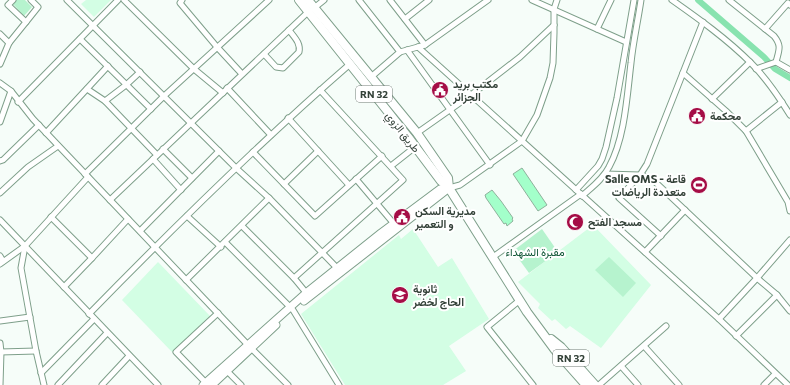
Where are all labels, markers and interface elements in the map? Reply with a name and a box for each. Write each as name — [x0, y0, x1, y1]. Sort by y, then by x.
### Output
place label: مكتب بريد الجزائر — [452, 77, 498, 104]
public building icon: مكتب بريد الجزائر — [430, 80, 450, 100]
road number: RN 32 — [356, 86, 392, 102]
public building icon: محكمة — [687, 106, 707, 126]
street label: طريق الزوي — [380, 109, 423, 157]
place label: محكمة — [710, 109, 741, 122]
place label: Salle OMS - قاعة متعددة الرياضات — [605, 172, 686, 199]
sports icon: Salle OMS - قاعة متعددة الرياضات — [689, 175, 709, 195]
place label: مديرية السكن و التعمير — [414, 204, 476, 231]
public building icon: مديرية السكن و التعمير — [392, 207, 412, 227]
mosque icon: مسجد الفتح — [565, 212, 585, 232]
place label: مسجد الفتح — [588, 215, 642, 230]
park label: مقبرة الشهداء — [505, 245, 565, 259]
place label: ثانوية الحاج لخضر — [412, 282, 464, 310]
school or university icon: ثانوية الحاج لخضر — [390, 285, 410, 305]
road number: RN 32 — [553, 350, 589, 366]

